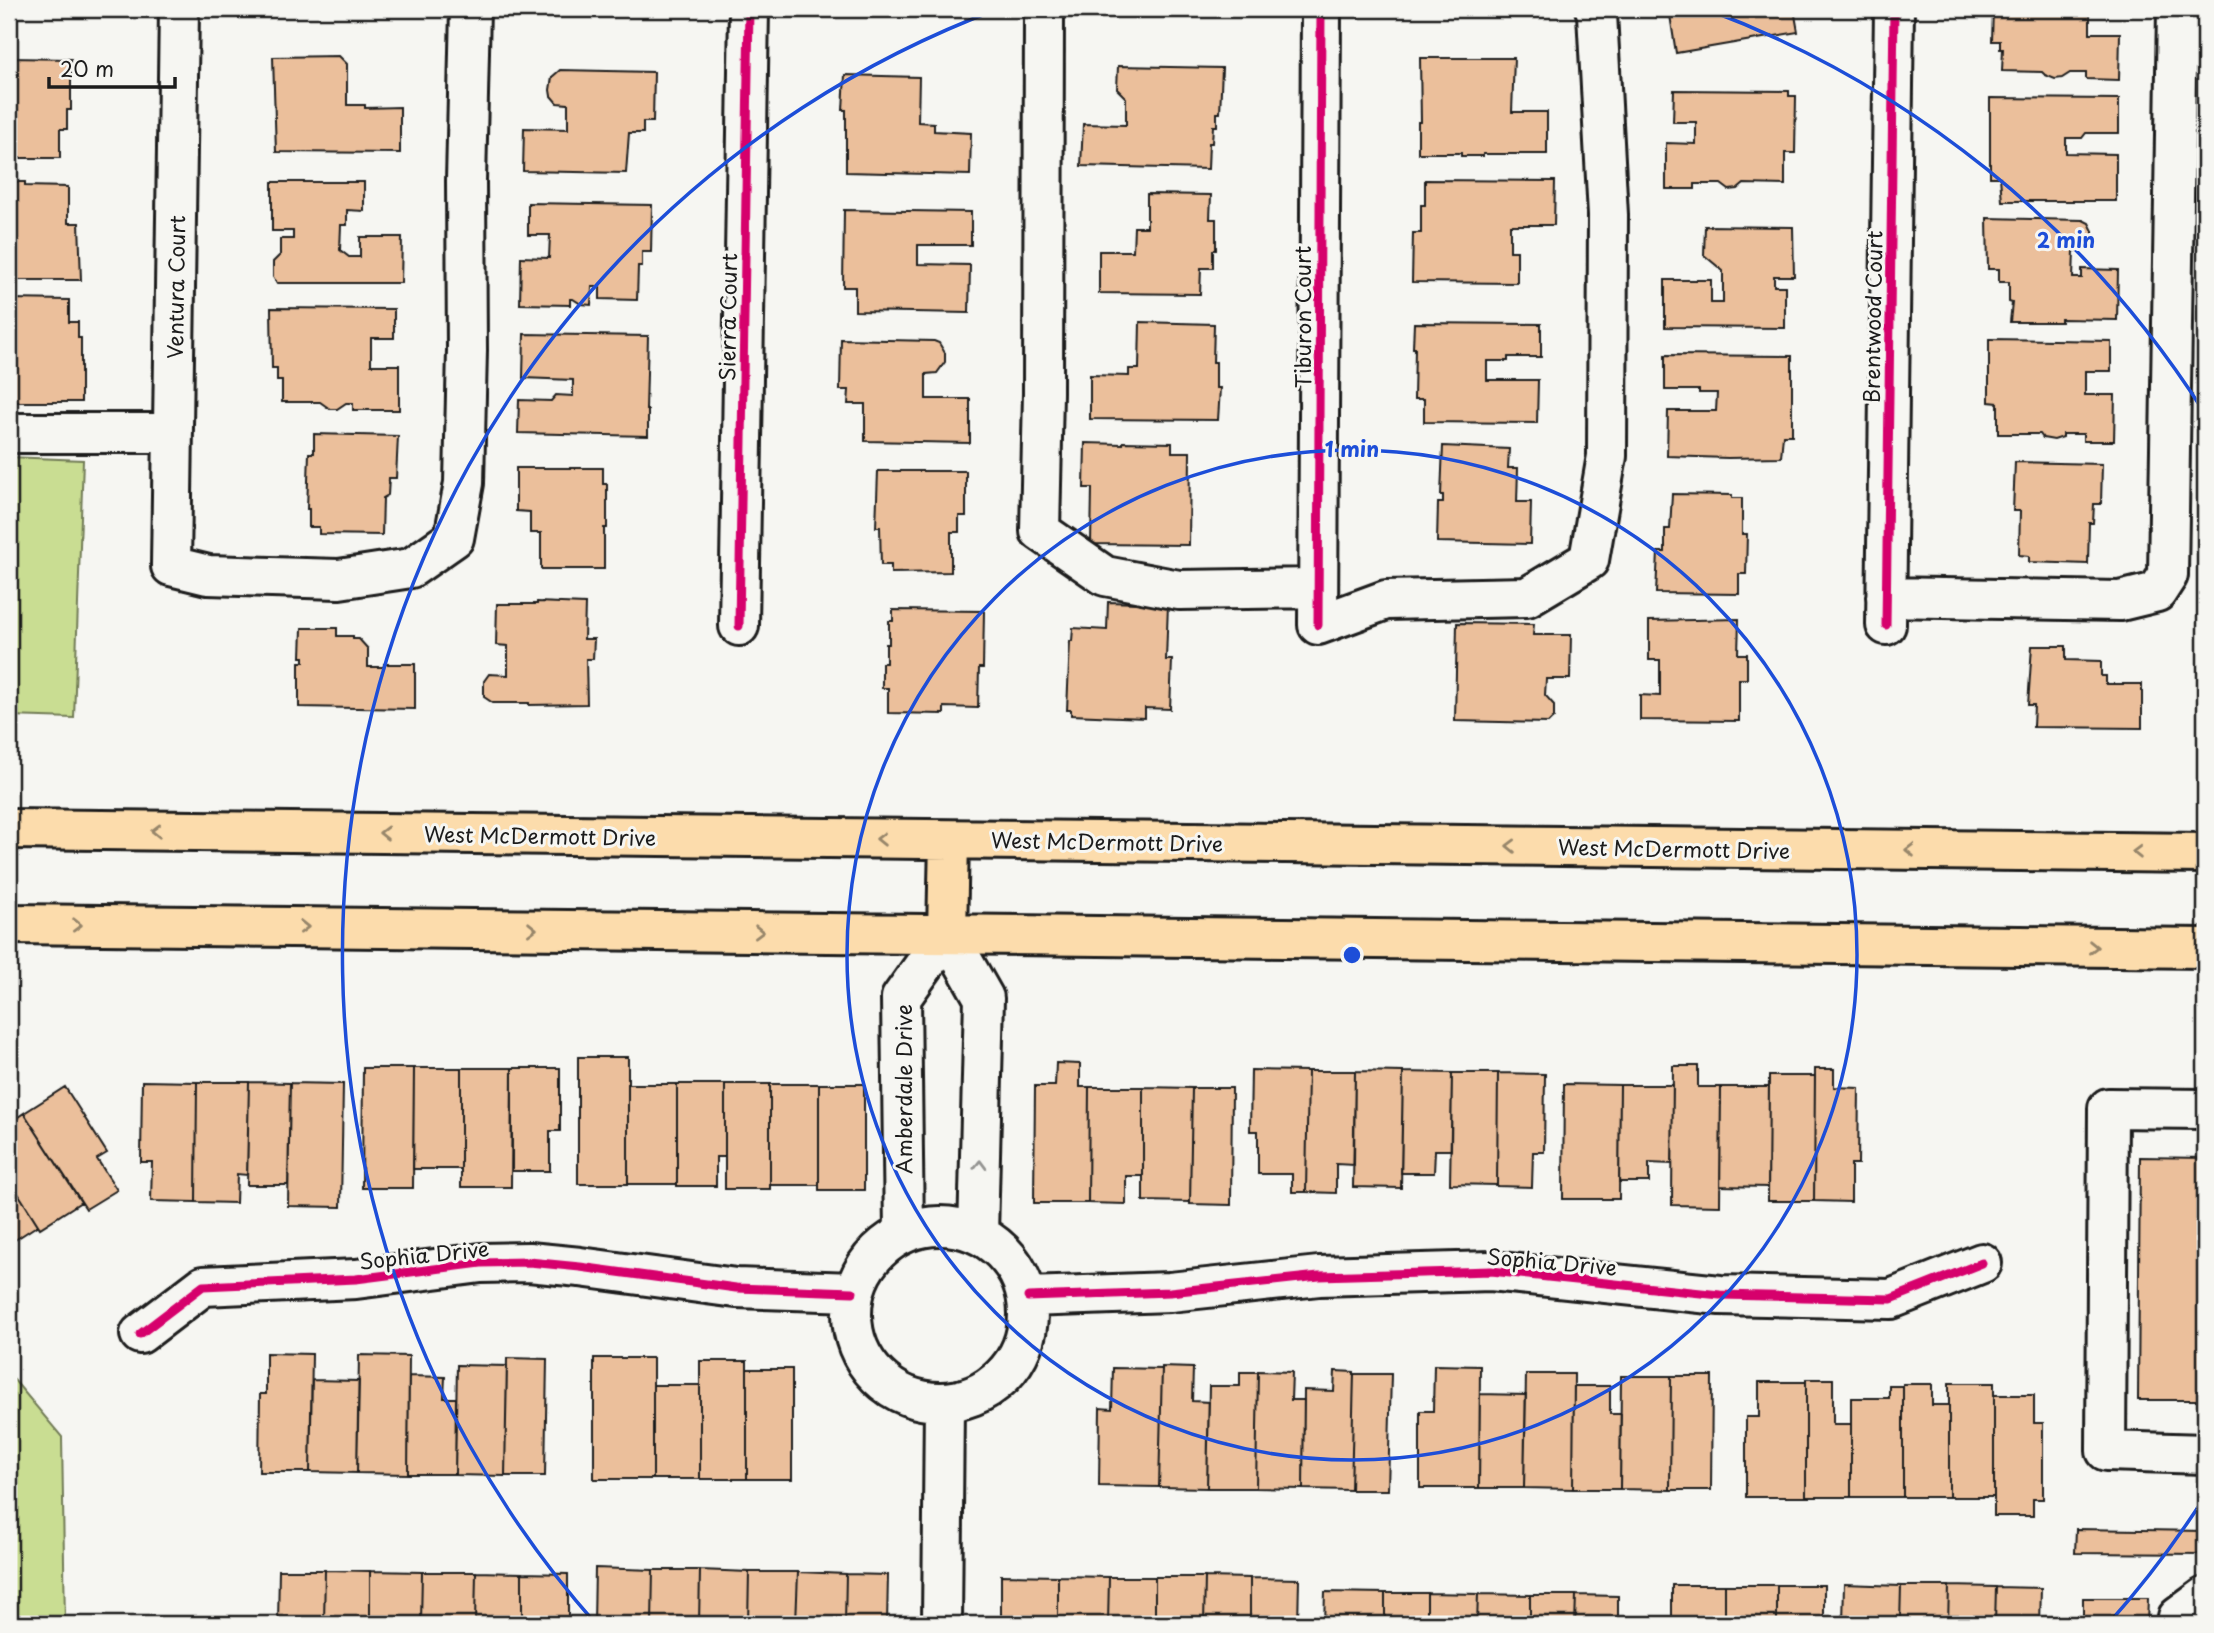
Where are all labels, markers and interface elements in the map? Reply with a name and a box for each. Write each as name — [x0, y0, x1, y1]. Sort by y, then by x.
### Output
scale bar — [49, 46, 175, 90]
text: 20 m — [60, 52, 114, 84]
street label: Ventura Court — [158, 215, 192, 359]
text: 2 min — [2037, 223, 2095, 255]
street label: Brentwood Court — [1854, 230, 1890, 404]
street label: Tiburon Court — [1286, 246, 1318, 388]
street label: Sierra Court — [710, 253, 744, 381]
text: 1 min — [1325, 432, 1379, 464]
street label: West McDermott Drive — [424, 817, 656, 853]
one-way arrow — [150, 823, 161, 839]
street label: West McDermott Drive — [991, 823, 1223, 859]
one-way arrow — [378, 826, 389, 841]
street label: West McDermott Drive — [1558, 830, 1790, 866]
one-way arrow — [875, 831, 885, 847]
one-way arrow — [1505, 838, 1516, 853]
one-way arrow — [1904, 843, 1915, 858]
one-way arrow — [2131, 845, 2142, 860]
one-way arrow — [72, 917, 83, 933]
one-way arrow — [300, 919, 310, 935]
one-way arrow — [527, 921, 538, 937]
one-way arrow — [754, 924, 765, 939]
one-way arrow — [2089, 939, 2099, 955]
centre of rings — [1340, 943, 1364, 967]
street label: Amberdale Drive — [887, 1004, 919, 1174]
one-way arrow — [973, 1160, 988, 1171]
street label: Sophia Drive — [357, 1231, 491, 1277]
street label: Sophia Drive — [1485, 1239, 1619, 1283]

